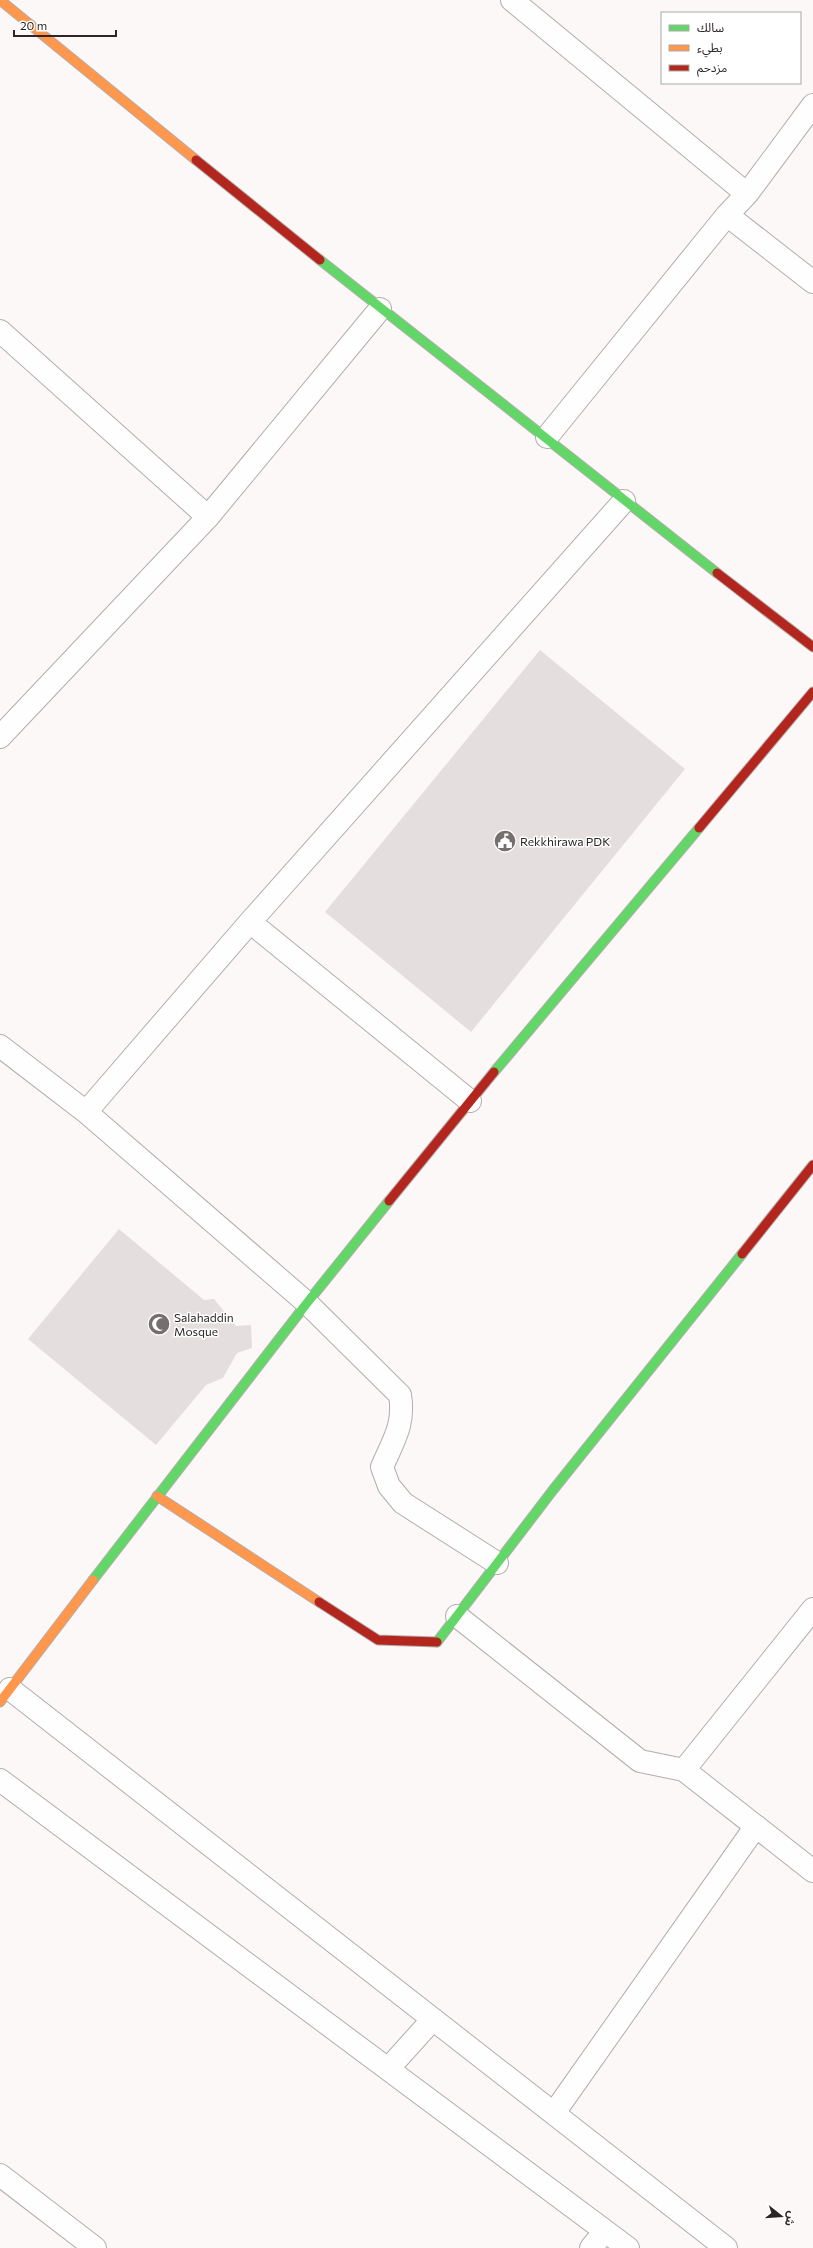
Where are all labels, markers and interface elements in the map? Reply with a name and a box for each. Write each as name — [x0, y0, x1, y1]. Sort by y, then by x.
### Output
scale bar — [14, 12, 116, 38]
legend — [661, 12, 801, 84]
text: 20 m — [20, 18, 47, 32]
text: سالك — [697, 20, 724, 34]
text: بطيء — [697, 40, 723, 58]
text: مزدحم — [697, 60, 727, 77]
public building icon: Rekkhirawa PDK — [492, 828, 518, 854]
place label: Rekkhirawa PDK — [520, 834, 610, 848]
place label: Salahaddin Mosque — [174, 1310, 234, 1338]
mosque icon: Salahaddin Mosque — [146, 1311, 172, 1337]
north arrow — [761, 2196, 801, 2236]
text: ش — [782, 2210, 799, 2228]

